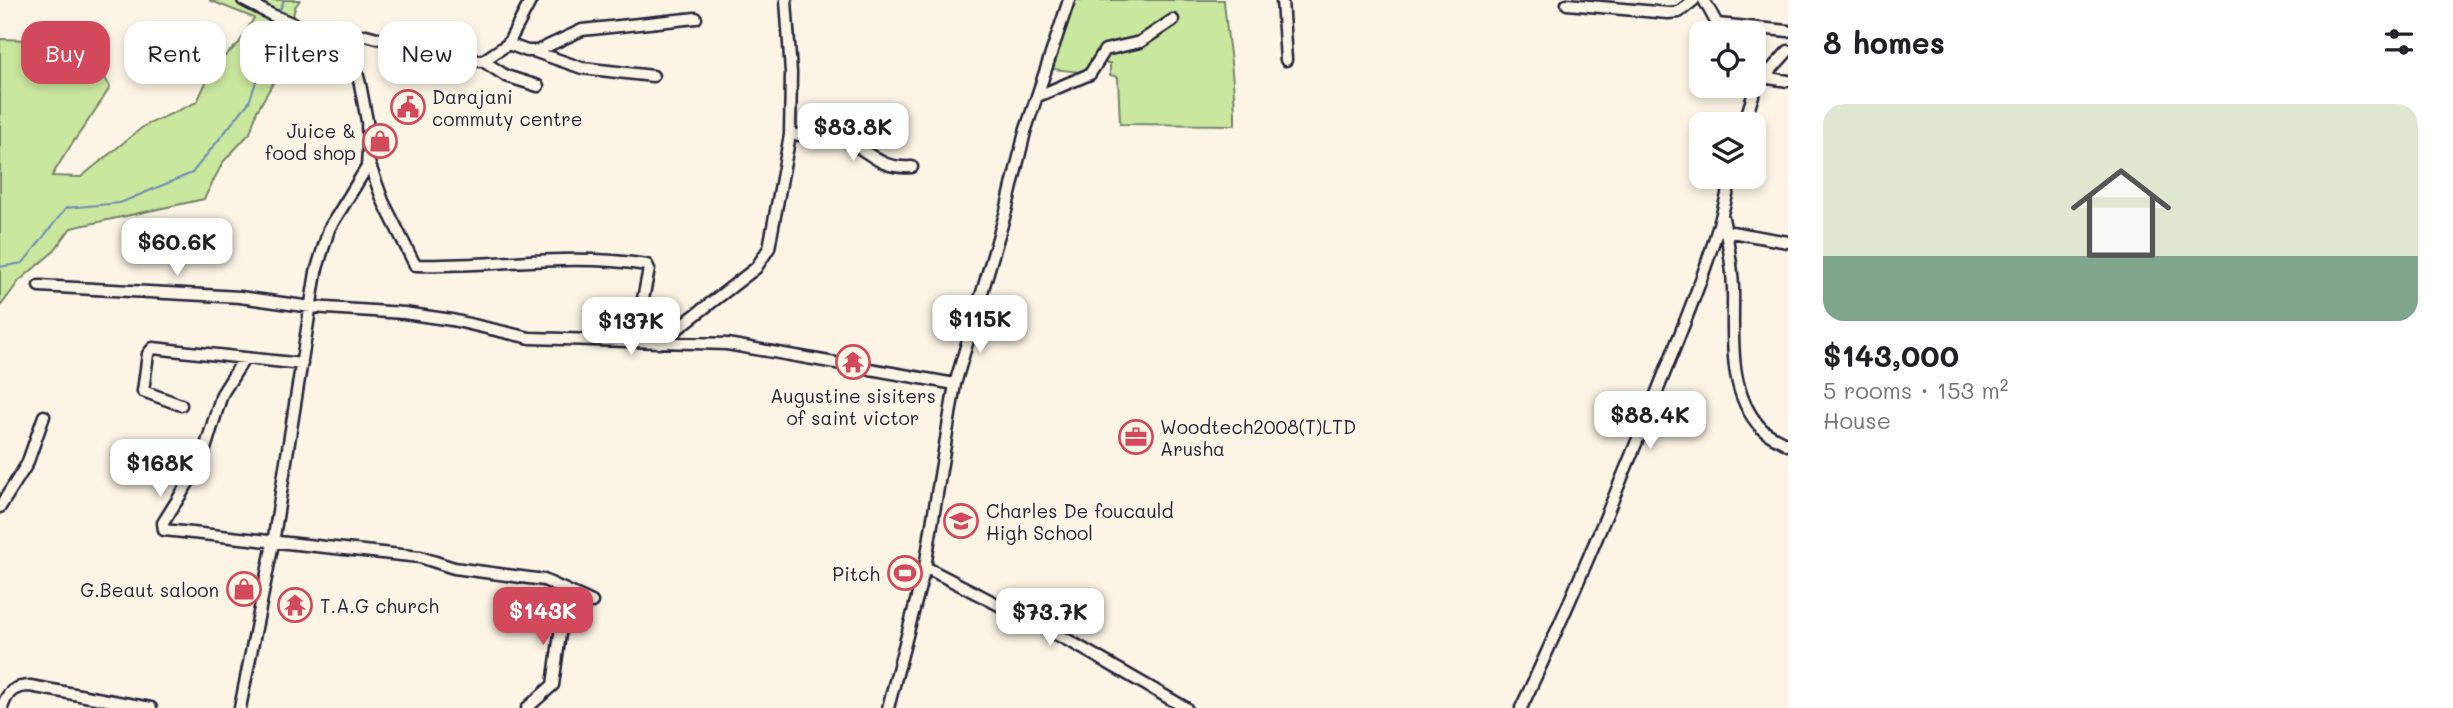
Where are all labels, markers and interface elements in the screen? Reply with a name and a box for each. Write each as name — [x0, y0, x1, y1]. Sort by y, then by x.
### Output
chip: Buy — [21, 21, 110, 84]
chip: Rent — [124, 21, 226, 84]
chip: Filters — [240, 21, 364, 84]
chip: New — [378, 21, 477, 84]
map controls — [1689, 21, 1766, 189]
button: locate — [1689, 21, 1766, 98]
text: 8 homes — [1823, 22, 1945, 62]
icon: filters — [2380, 23, 2418, 61]
place label: Darajani commuty centre — [432, 84, 583, 131]
public building icon: Darajani commuty centre — [389, 88, 427, 126]
pin: $83.8K — [796, 104, 910, 163]
text: $83.8K — [814, 111, 892, 141]
button: layers — [1689, 112, 1766, 189]
place label: Juice & food shop — [265, 118, 356, 165]
shop icon: Juice & food shop — [361, 122, 399, 160]
icon: home — [2058, 150, 2184, 276]
pin: $60.6K — [120, 218, 234, 278]
text: $60.6K — [137, 226, 217, 256]
pin: $115K — [931, 296, 1029, 355]
pin: $137K — [582, 298, 680, 357]
text: $115K — [948, 303, 1012, 333]
text: $137K — [598, 305, 664, 335]
text: $143,000 — [1823, 335, 1959, 375]
temple icon: Augustine sisiters of saint victor — [834, 343, 872, 381]
text: 5 rooms · 153 m² — [1823, 375, 2008, 405]
place label: Augustine sisiters of saint victor — [770, 383, 936, 430]
pin: $88.4K — [1593, 392, 1707, 451]
text: $88.4K — [1610, 399, 1690, 429]
text: House — [1823, 405, 1891, 435]
place label: Woodtech2008(T)LTD Arusha — [1160, 414, 1356, 461]
office icon: Woodtech2008(T)LTD Arusha — [1117, 418, 1155, 456]
pin: $168K — [111, 440, 209, 499]
text: $168K — [126, 447, 194, 477]
place label: Charles De foucauld High School — [986, 498, 1174, 545]
school or university icon: Charles De foucauld High School — [942, 502, 980, 540]
sports icon: Pitch — [886, 554, 924, 592]
place label: Pitch — [832, 561, 880, 586]
shop icon: G.Beaut saloon — [225, 570, 263, 608]
place label: G.Beaut saloon — [80, 577, 219, 602]
temple icon: T.A.G church — [276, 586, 314, 624]
pin: $143K — [494, 588, 592, 647]
pin: $73.7K — [993, 588, 1107, 648]
place label: T.A.G church — [320, 593, 439, 618]
text: $143K — [509, 595, 577, 625]
text: $73.7K — [1012, 596, 1088, 626]

